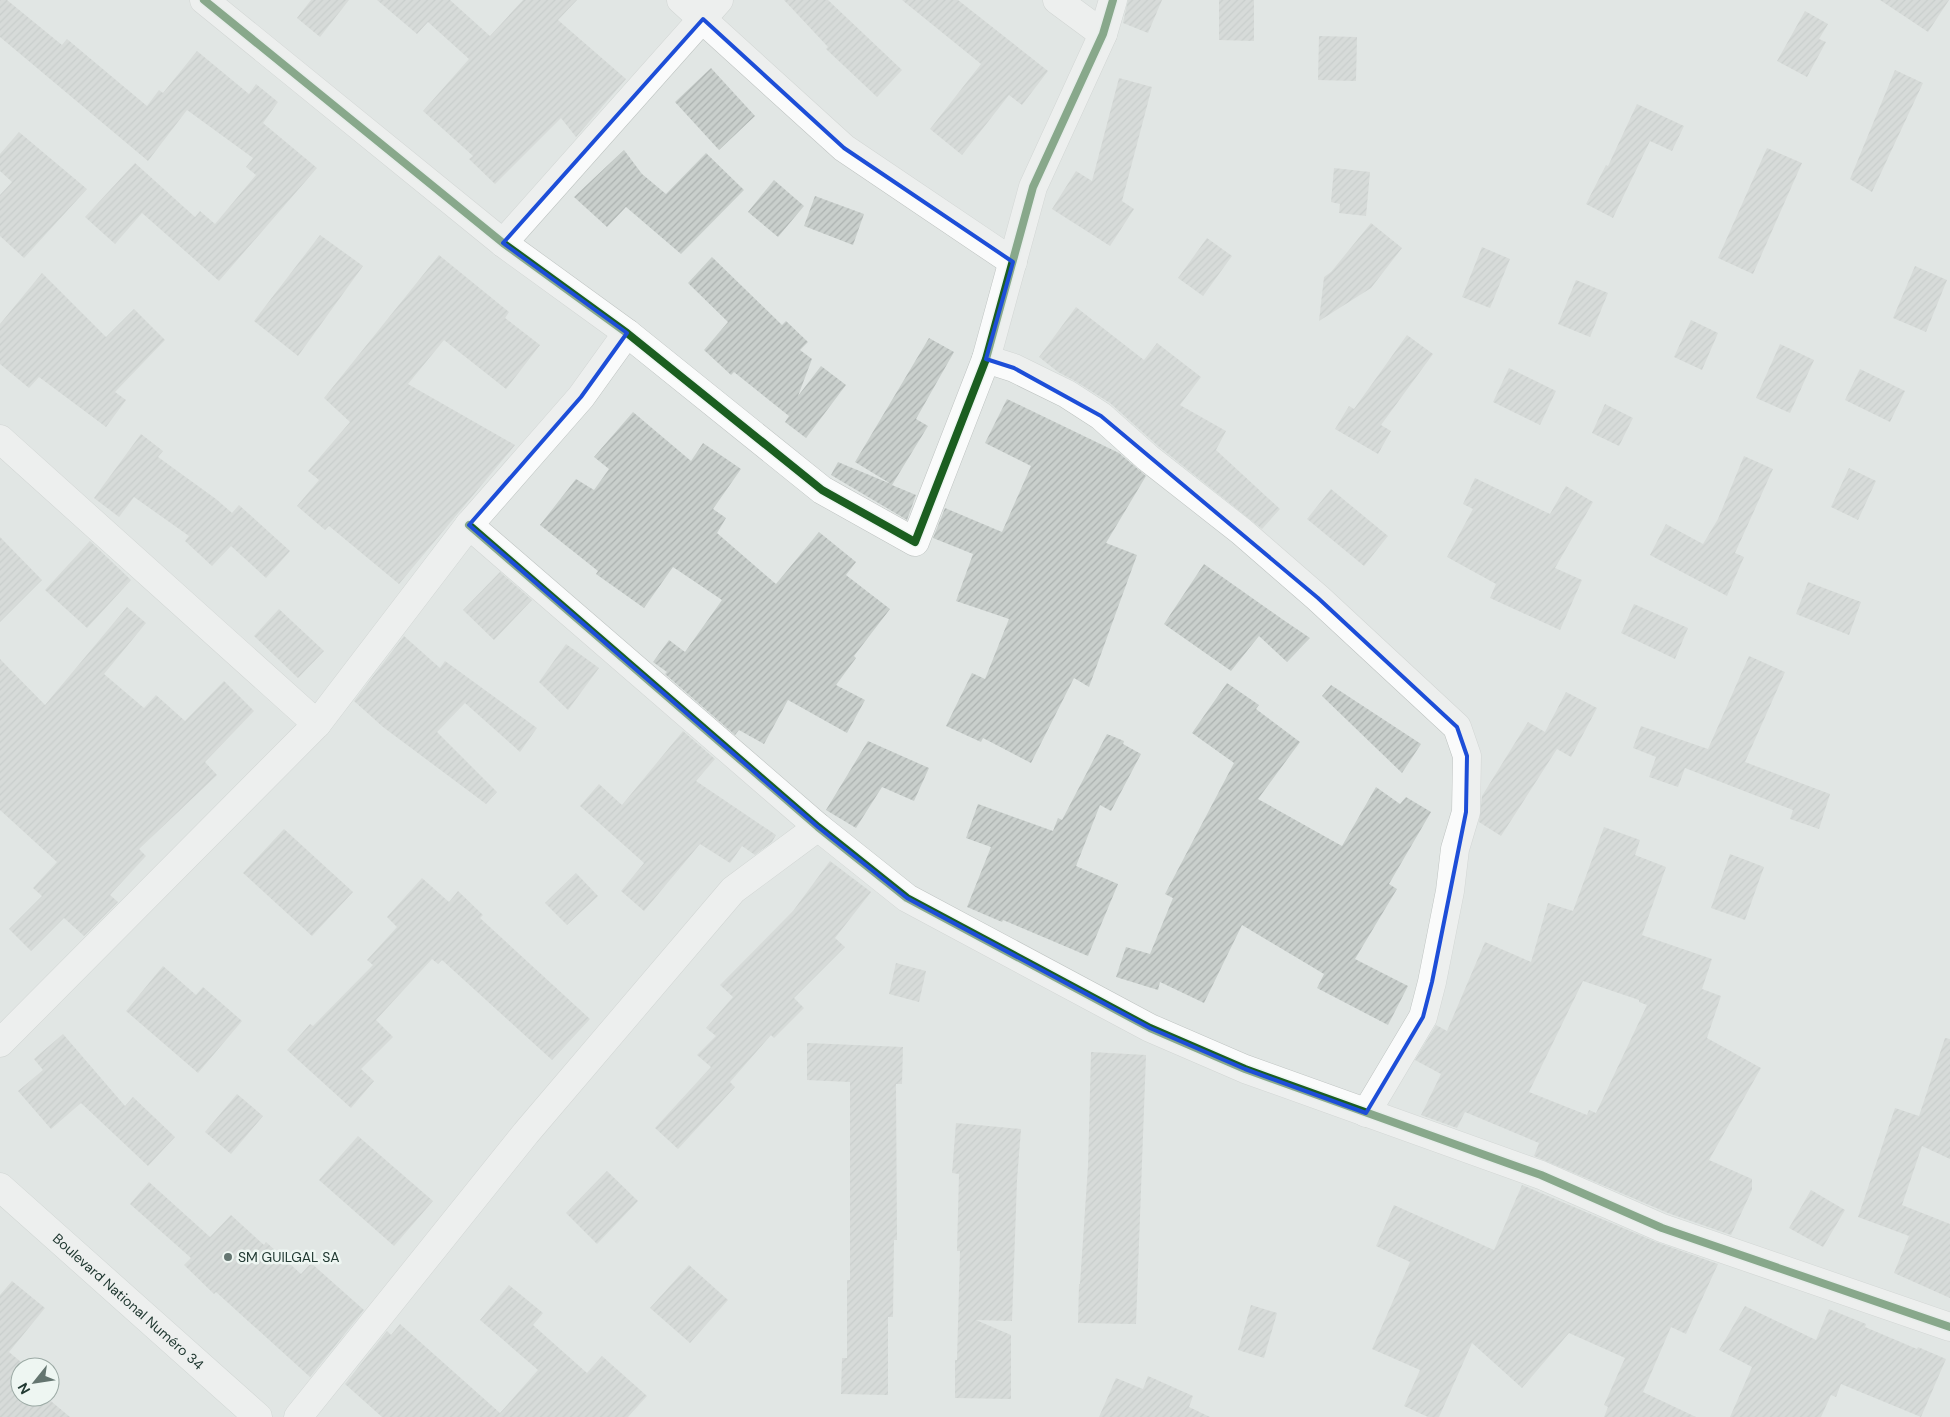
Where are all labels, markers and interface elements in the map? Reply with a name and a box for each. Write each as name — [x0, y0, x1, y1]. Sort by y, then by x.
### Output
street label: Boulevard National Numéro 34 — [49, 1229, 208, 1374]
place label: SM GUILGAL SA — [238, 1248, 340, 1266]
marker: SM GUILGAL SA — [222, 1251, 234, 1263]
north arrow — [10, 1357, 60, 1407]
text: N — [13, 1380, 34, 1397]

